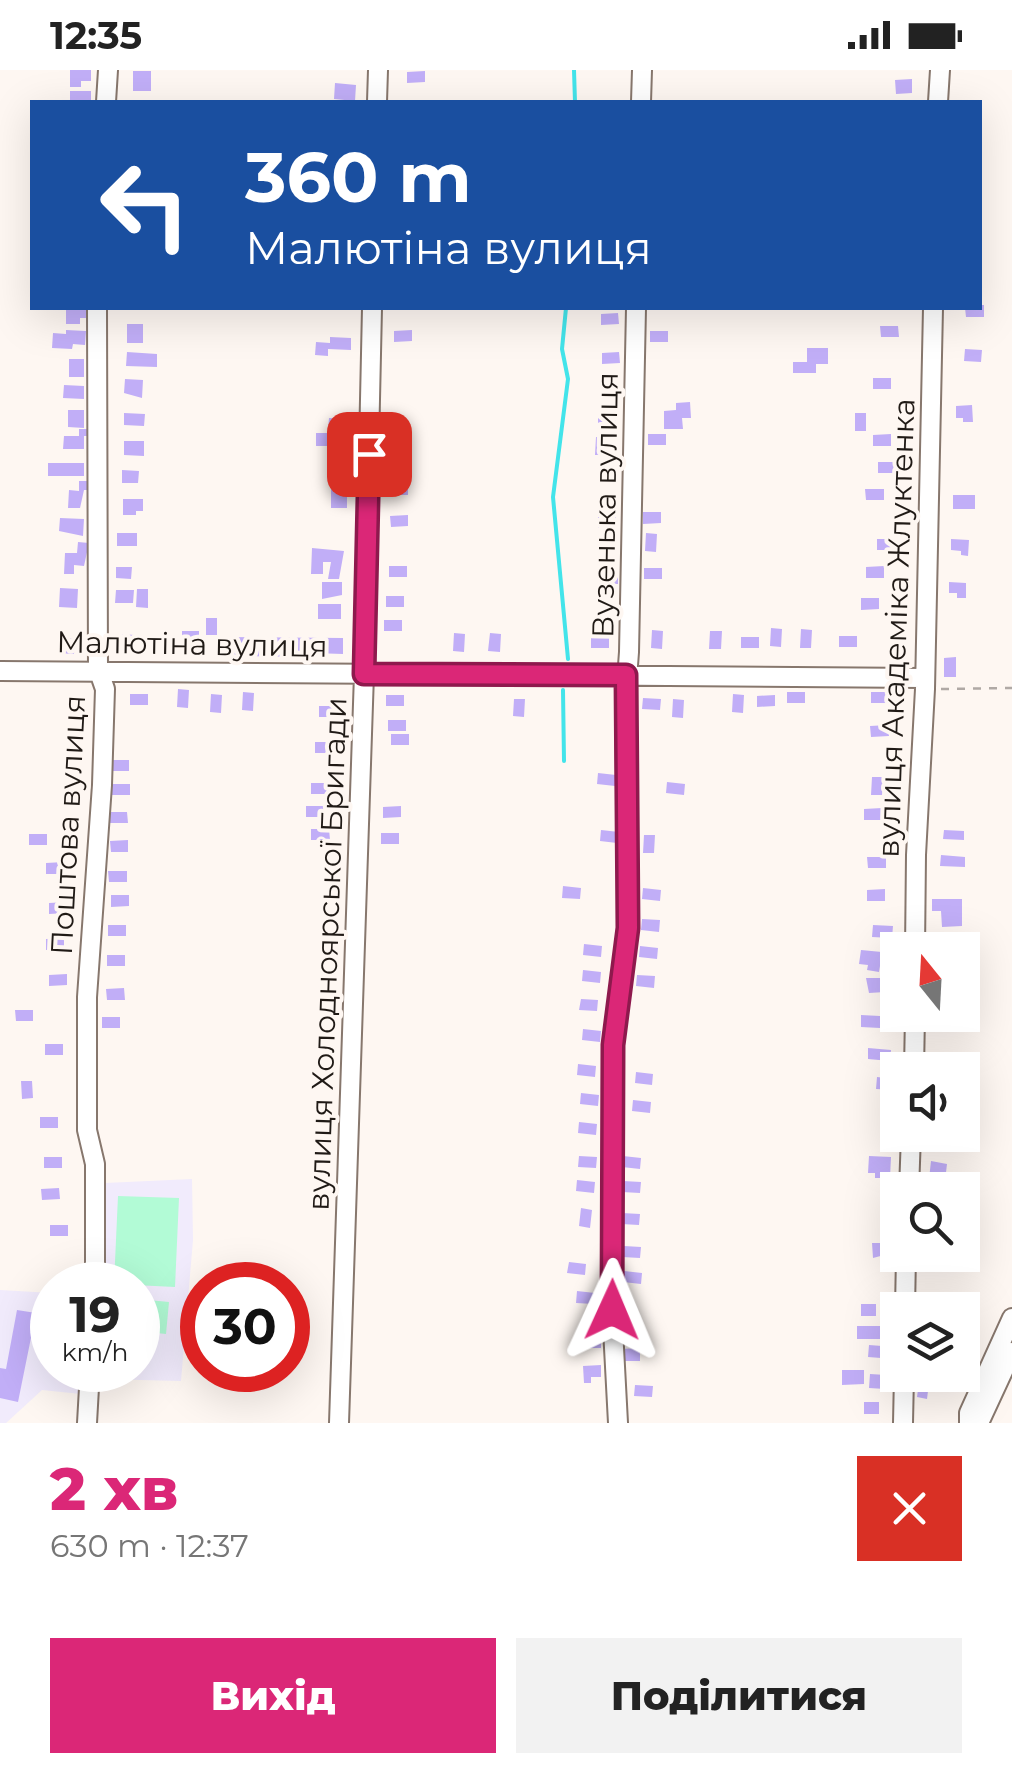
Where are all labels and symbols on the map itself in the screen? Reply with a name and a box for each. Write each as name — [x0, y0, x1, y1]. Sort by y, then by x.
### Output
street label: Вузенька вулиця — [584, 372, 626, 638]
street label: вулиця Академіка Жлуктенка — [869, 398, 923, 858]
pin — [327, 412, 412, 497]
street label: Малютіна вулиця — [56, 623, 328, 665]
street label: Поштова вулиця — [43, 694, 93, 956]
street label: вулиця Холодноярської Бригади — [300, 697, 354, 1211]
north arrow — [880, 932, 980, 1032]
position arrow — [560, 1258, 664, 1362]
speed limit sign: 30 — [180, 1262, 310, 1392]

